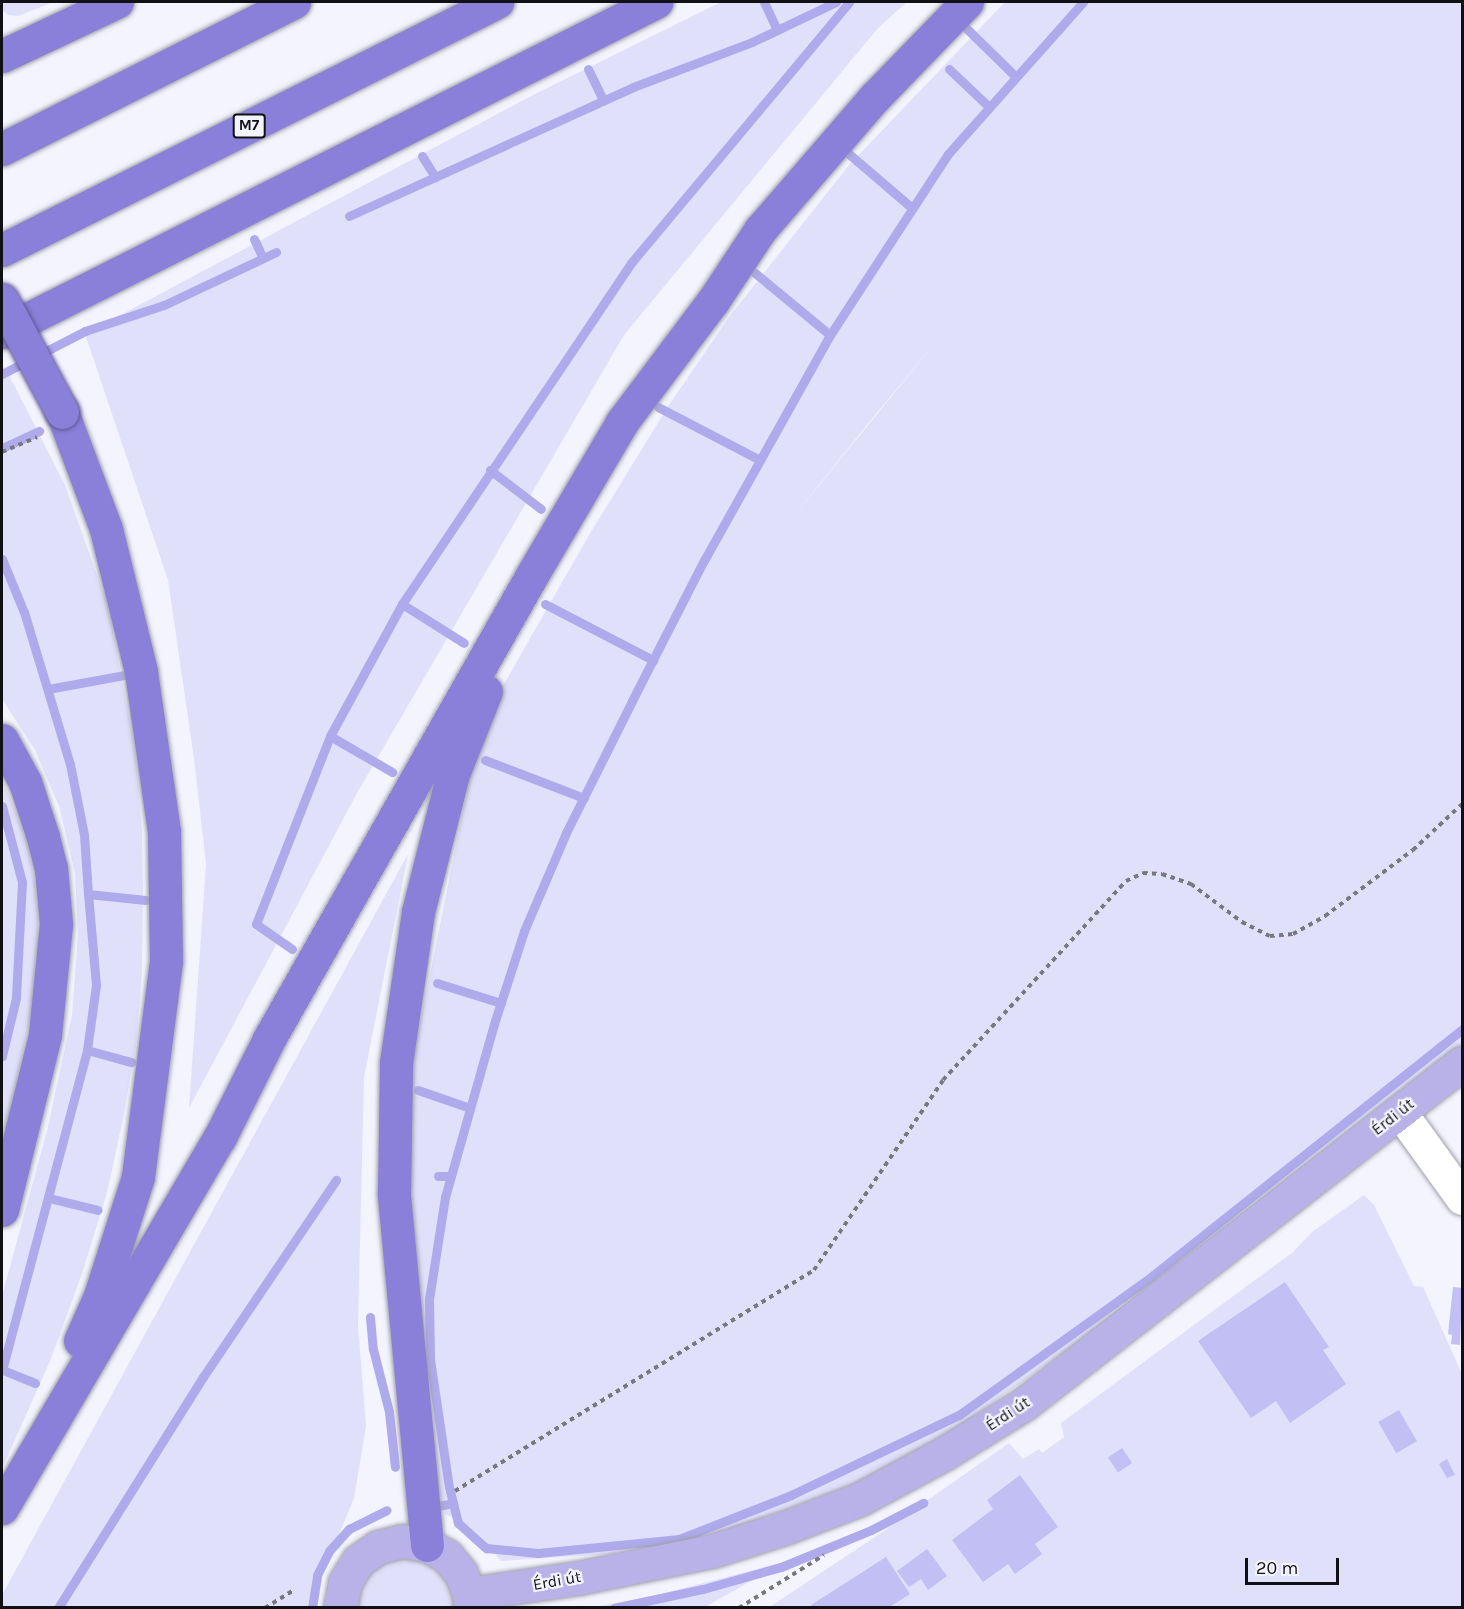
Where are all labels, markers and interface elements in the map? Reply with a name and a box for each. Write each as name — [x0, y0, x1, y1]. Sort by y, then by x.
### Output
road number: M7 — [232, 114, 266, 138]
street label: Érdi út — [1368, 1094, 1418, 1140]
street label: Érdi út — [982, 1393, 1034, 1435]
scale bar — [1248, 1546, 1342, 1584]
text: 20 m — [1256, 1557, 1298, 1579]
street label: Érdi út — [531, 1567, 583, 1595]

